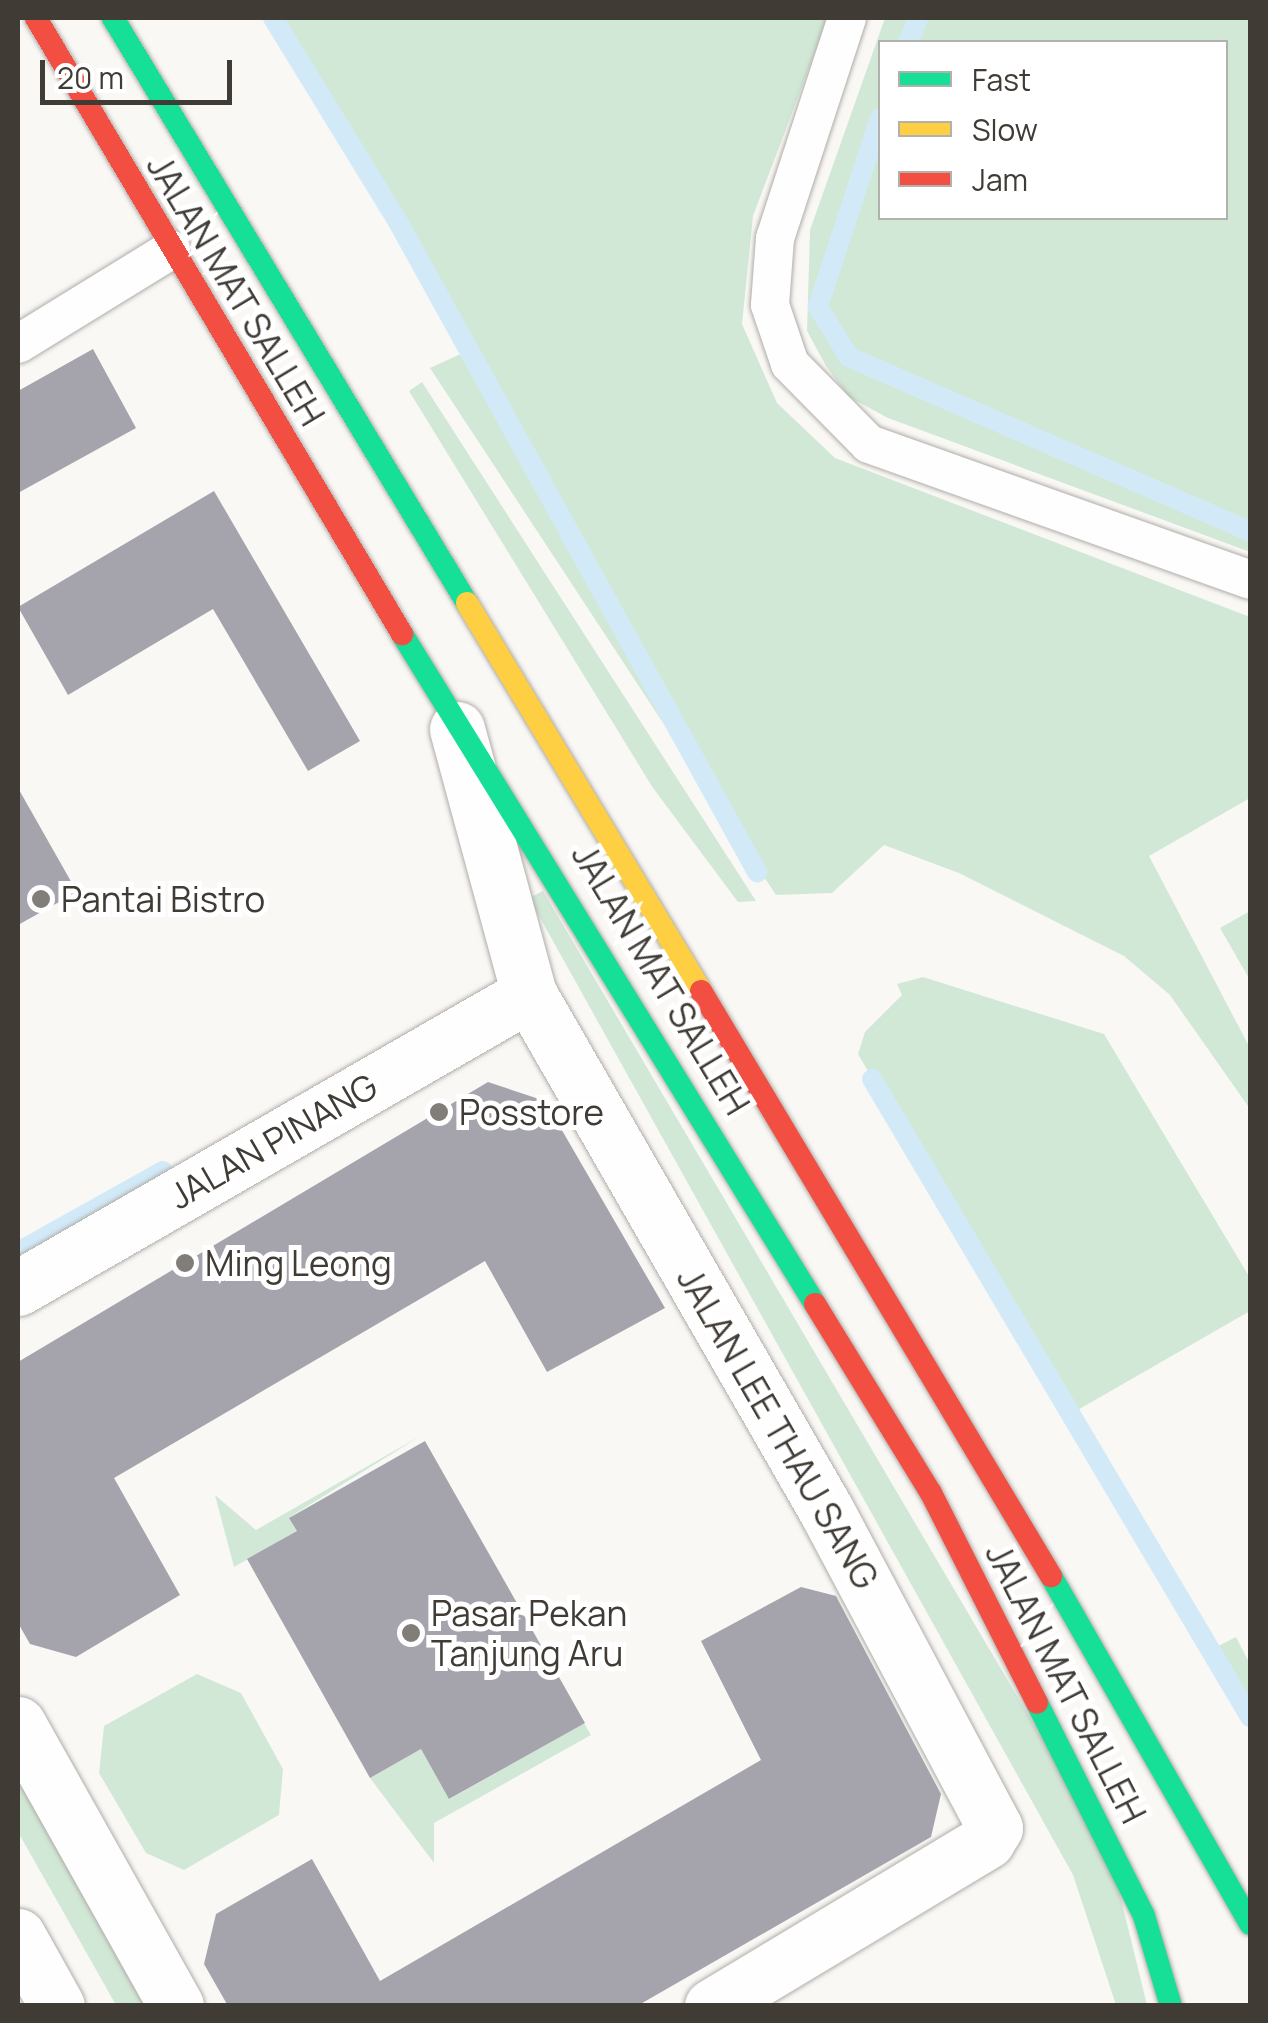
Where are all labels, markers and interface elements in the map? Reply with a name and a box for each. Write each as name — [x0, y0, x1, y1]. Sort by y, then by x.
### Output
scale bar — [45, 40, 238, 102]
legend — [878, 40, 1228, 220]
text: 20 m — [57, 57, 124, 98]
text: Fast — [972, 59, 1031, 100]
text: Slow — [972, 109, 1038, 150]
street label: JALAN MAT SALLEH — [138, 147, 334, 433]
text: Jam — [972, 159, 1028, 200]
street label: JALAN MAT SALLEH — [563, 836, 759, 1122]
place label: Pantai Bistro — [61, 878, 265, 920]
marker: Pantai Bistro — [30, 888, 52, 910]
street label: JALAN PINANG — [162, 1065, 384, 1217]
place label: Posstore — [459, 1091, 604, 1133]
marker: Posstore — [428, 1101, 450, 1123]
place label: Ming Leong — [205, 1242, 392, 1284]
marker: Ming Leong — [174, 1252, 196, 1274]
street label: JALAN LEE THAU SANG — [669, 1260, 887, 1596]
street label: JALAN MAT SALLEH — [977, 1536, 1155, 1830]
place label: Pasar Pekan Tanjung Aru — [431, 1592, 627, 1674]
marker: Pasar Pekan Tanjung Aru — [400, 1622, 422, 1644]

